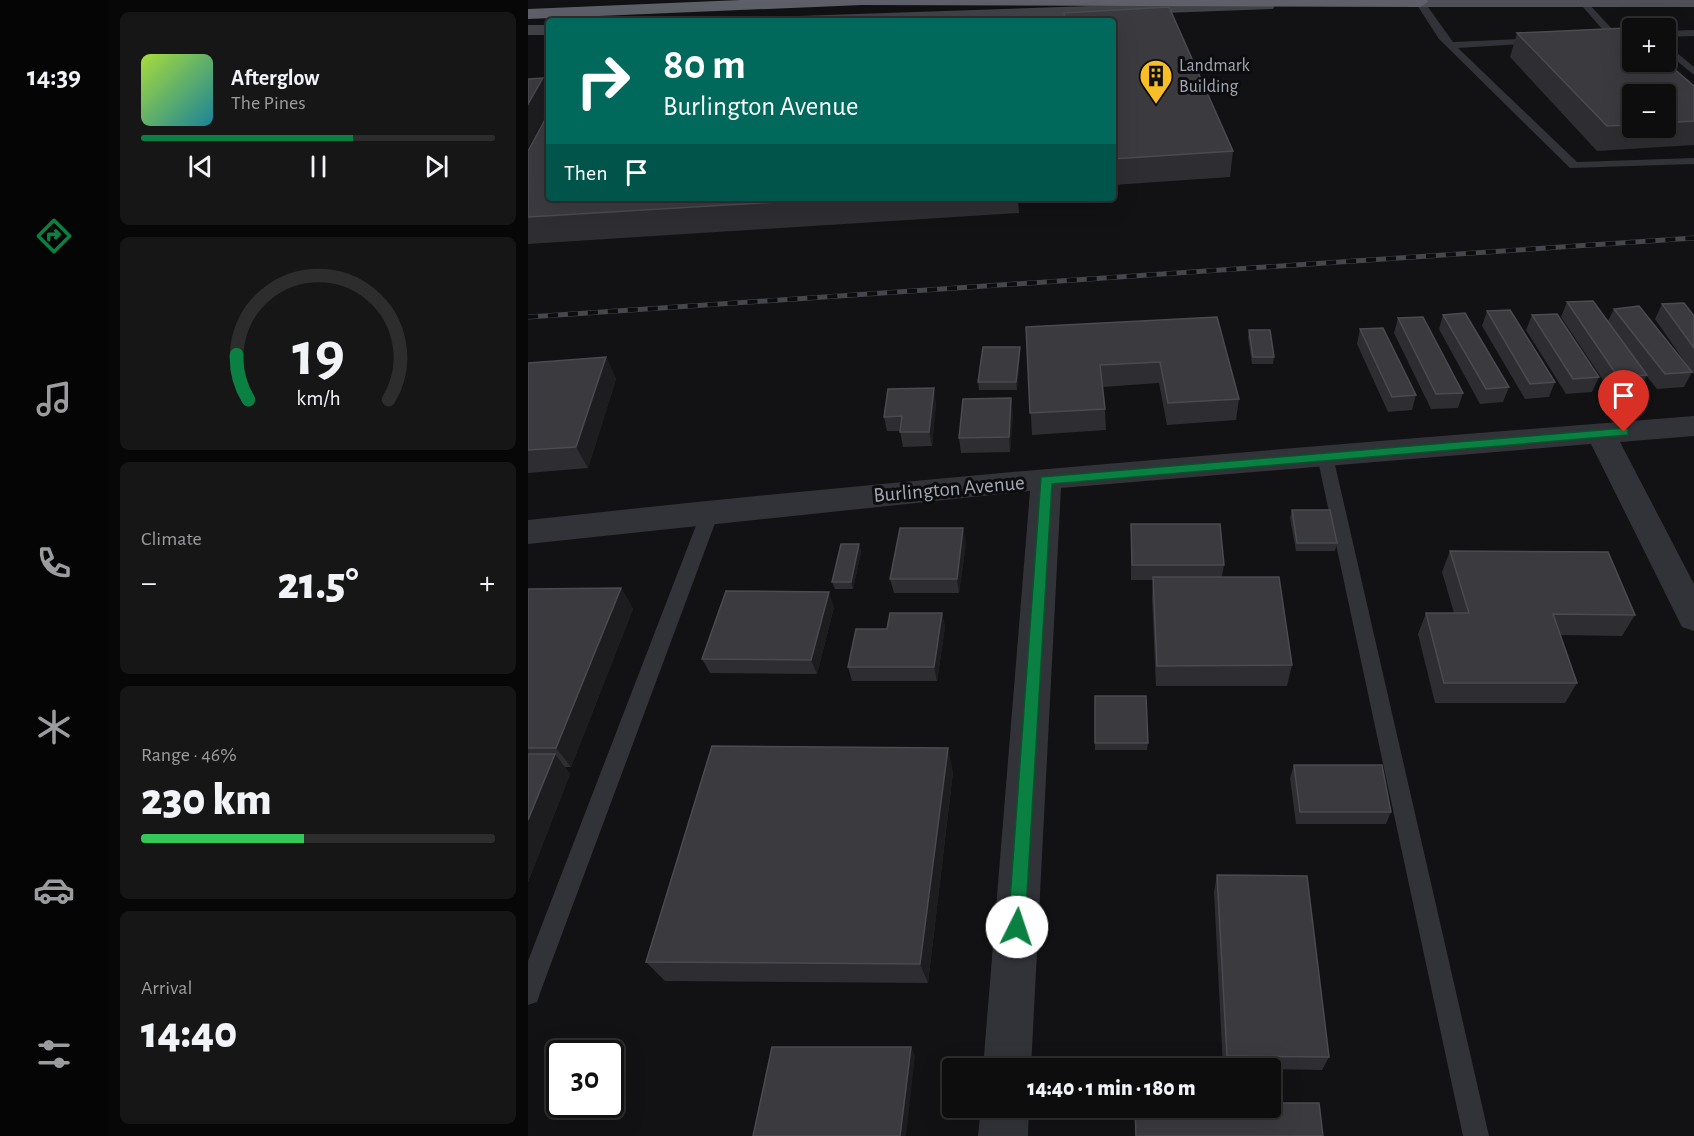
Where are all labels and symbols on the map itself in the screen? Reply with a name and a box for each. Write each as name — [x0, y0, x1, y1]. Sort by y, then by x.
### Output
place label: Landmark Building — [1179, 57, 1251, 96]
building icon: Landmark Building — [1138, 58, 1174, 105]
pin — [1598, 370, 1649, 432]
street label: Burlington Avenue — [872, 472, 1026, 506]
position arrow — [985, 895, 1049, 959]
speed limit sign: 30 — [546, 1040, 624, 1118]

